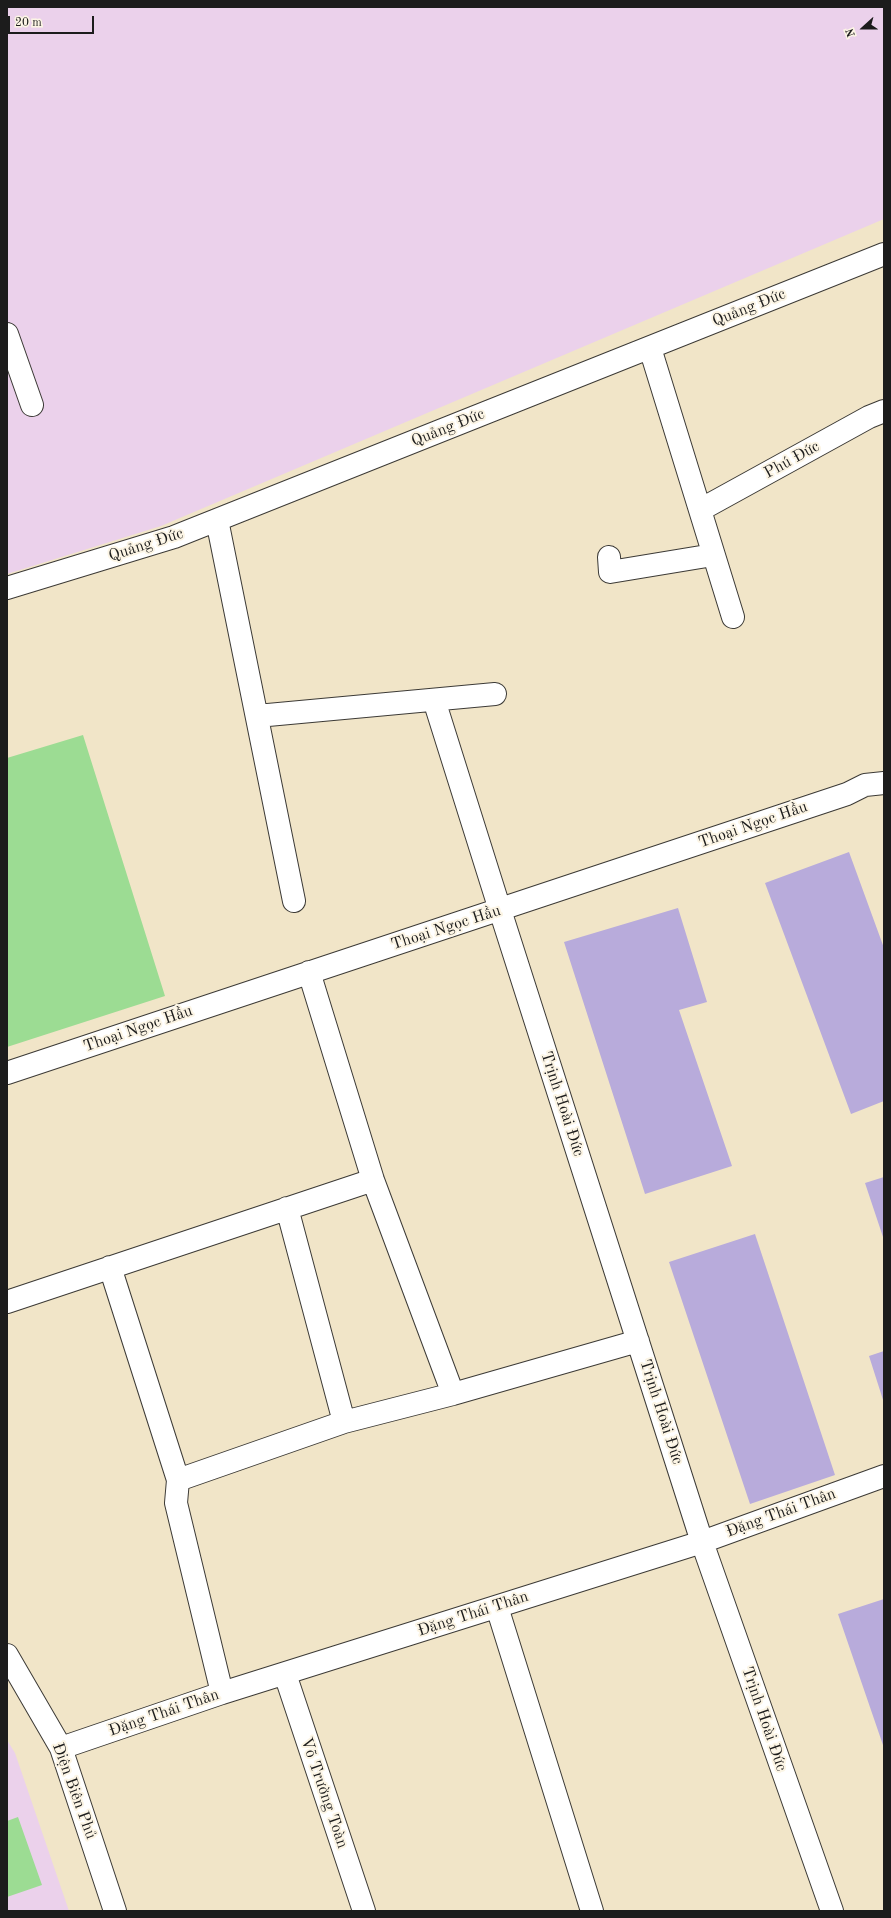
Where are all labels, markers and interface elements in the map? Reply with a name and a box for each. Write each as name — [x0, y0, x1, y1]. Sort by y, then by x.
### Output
scale bar — [10, 8, 96, 34]
north arrow — [843, 8, 883, 48]
text: 20 m — [15, 17, 42, 29]
text: N — [845, 27, 858, 38]
street label: Quảng Đức — [710, 285, 788, 331]
street label: Quảng Đức — [409, 405, 487, 451]
street label: Phú Đức — [761, 437, 823, 483]
street label: Quảng Đức — [106, 524, 186, 566]
street label: Thoại Ngọc Hầu — [696, 797, 810, 853]
street label: Thoại Ngọc Hầu — [389, 901, 503, 955]
street label: Thoại Ngọc Hầu — [81, 1001, 195, 1057]
street label: Trịnh Hoài Đức — [536, 1049, 588, 1159]
street label: Trịnh Hoài Đức — [635, 1357, 687, 1467]
street label: Đặng Thái Thân — [723, 1484, 839, 1542]
street label: Đặng Thái Thân — [415, 1587, 531, 1641]
street label: Trịnh Hoài Đức — [737, 1664, 791, 1774]
street label: Đặng Thái Thân — [106, 1685, 222, 1741]
street label: Võ Trường Toàn — [296, 1735, 352, 1851]
street label: Điện Biên Phủ — [48, 1740, 100, 1842]

